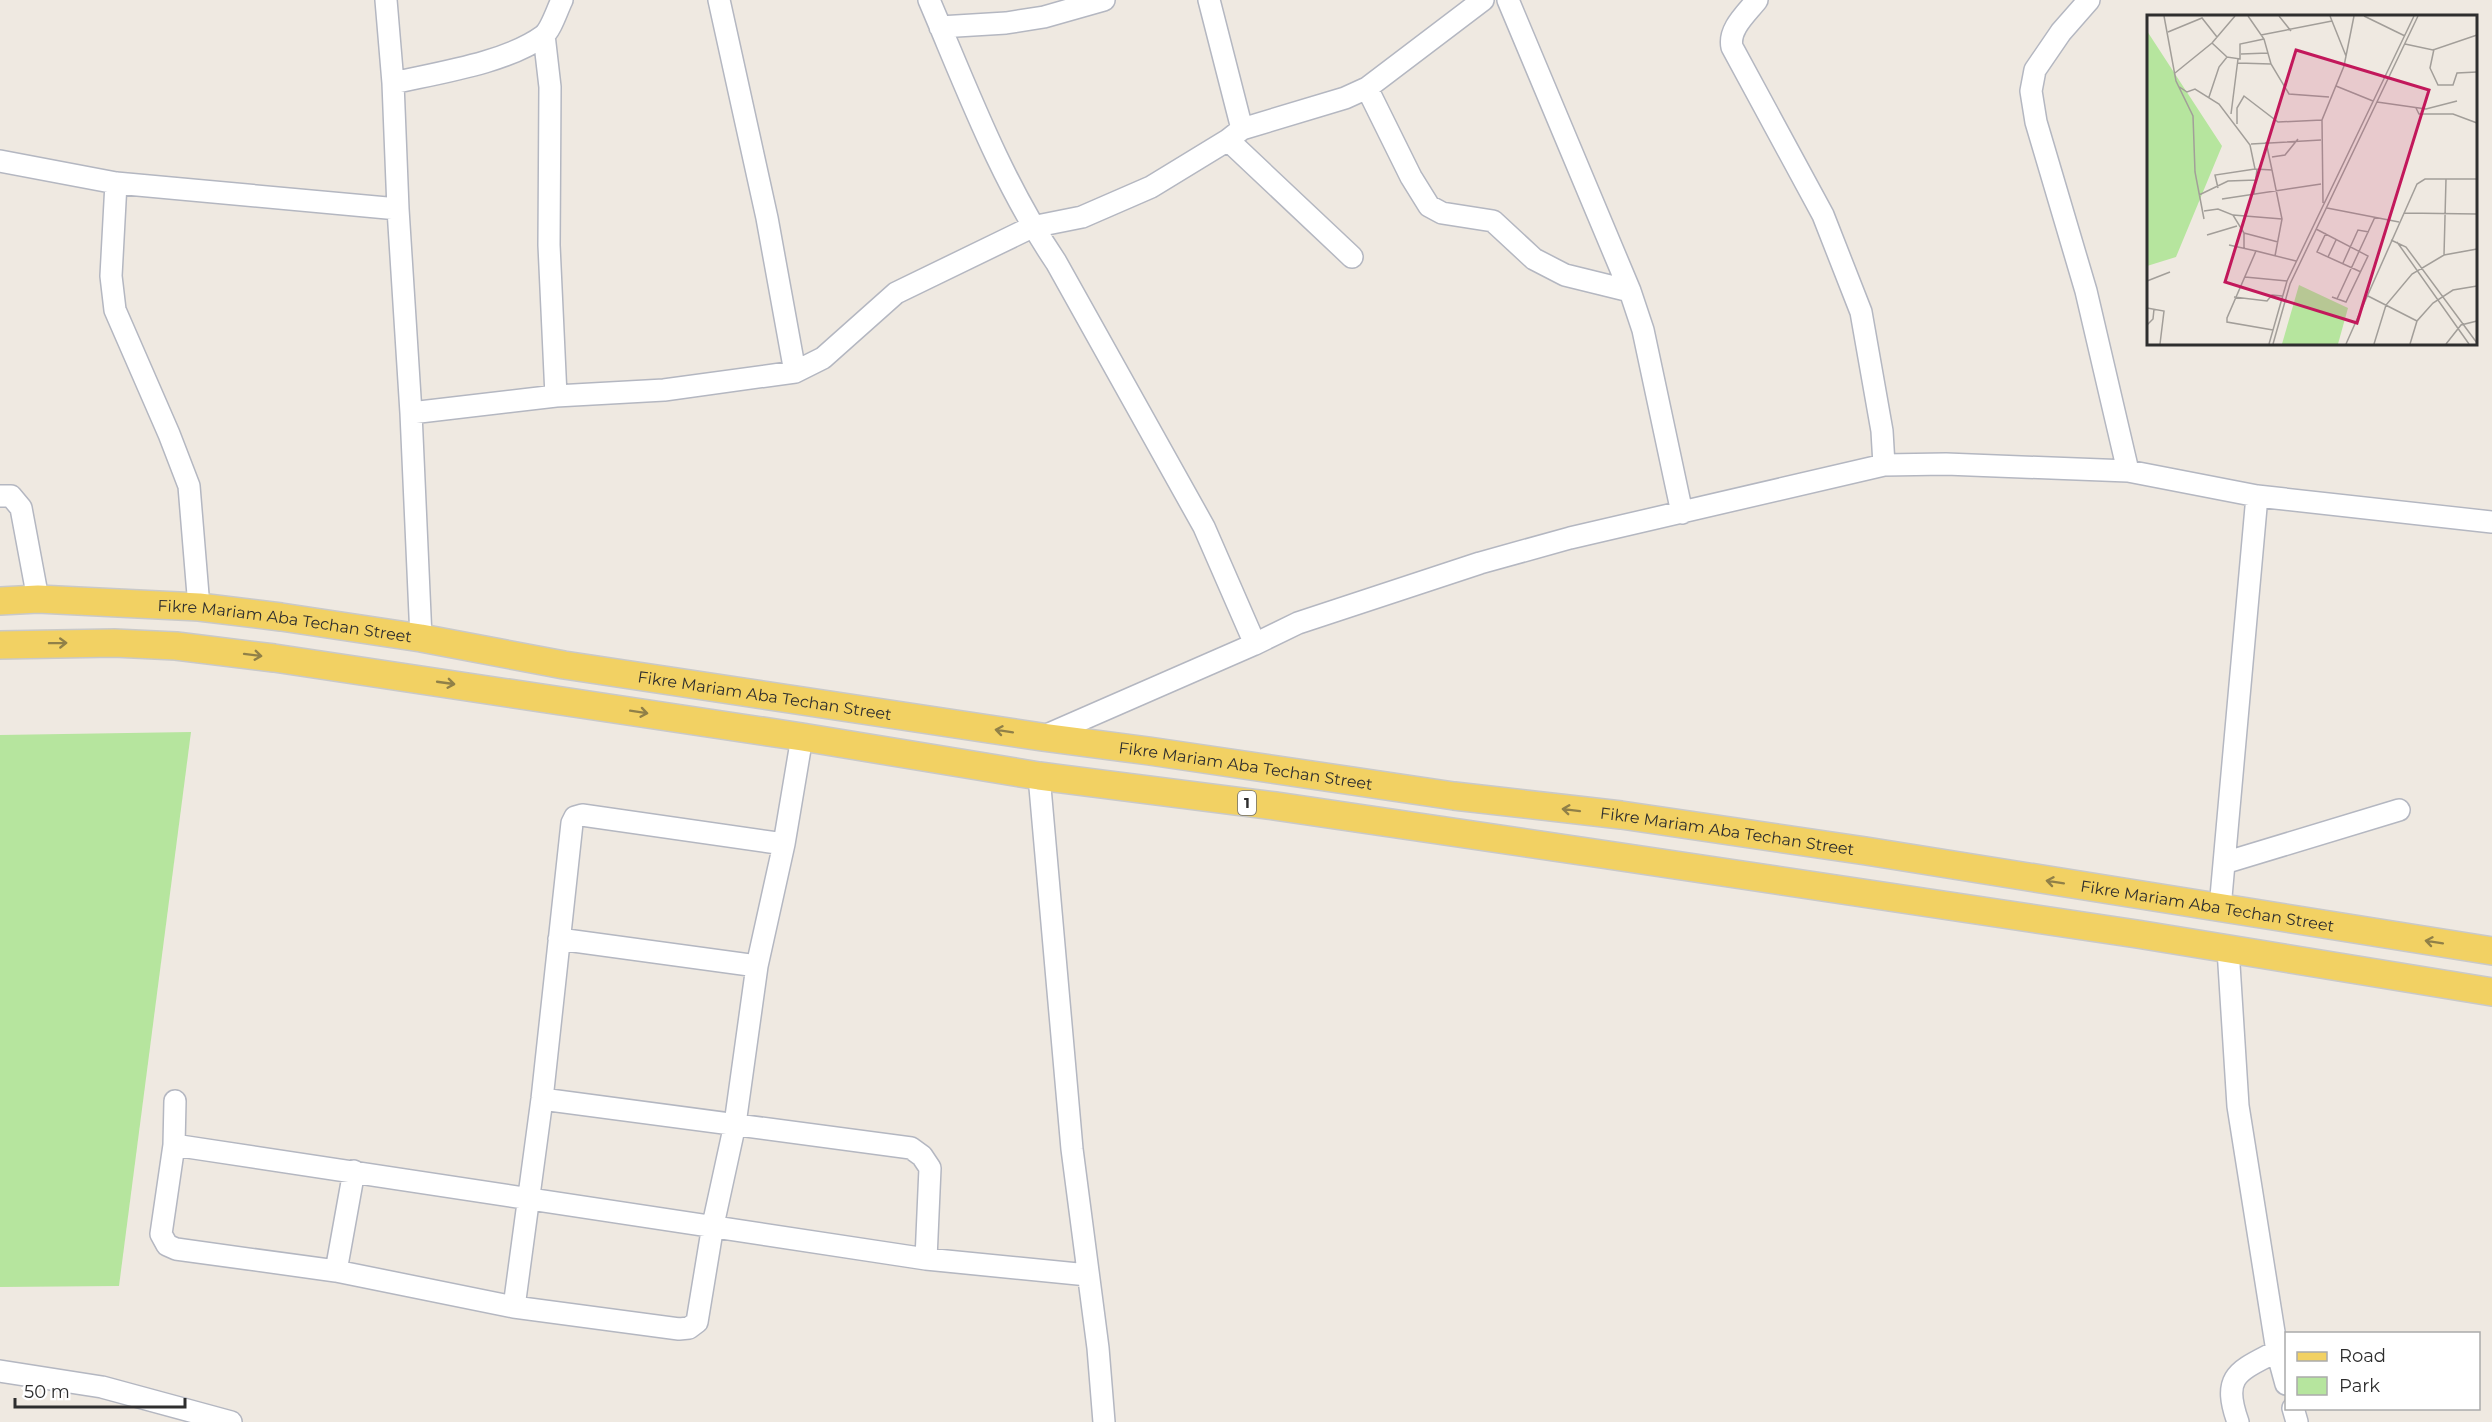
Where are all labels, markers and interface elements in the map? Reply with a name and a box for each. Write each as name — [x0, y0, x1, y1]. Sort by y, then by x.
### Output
inset map — [2147, 15, 2477, 345]
street label: Fikre Mariam Aba Techan Street — [157, 596, 414, 647]
one-way arrow — [48, 638, 68, 649]
one-way arrow — [242, 650, 262, 661]
street label: Fikre Mariam Aba Techan Street — [636, 667, 893, 724]
one-way arrow — [435, 678, 455, 689]
one-way arrow — [628, 706, 648, 717]
one-way arrow — [994, 726, 1014, 737]
street label: Fikre Mariam Aba Techan Street — [1117, 738, 1374, 794]
road number: 1 — [1238, 791, 1256, 815]
one-way arrow — [1562, 804, 1582, 815]
street label: Fikre Mariam Aba Techan Street — [1599, 804, 1856, 859]
one-way arrow — [2046, 876, 2065, 887]
street label: Fikre Mariam Aba Techan Street — [2079, 876, 2336, 936]
one-way arrow — [2425, 936, 2445, 947]
legend — [2285, 1332, 2480, 1410]
text: Road — [2339, 1345, 2386, 1367]
scale bar — [15, 1371, 184, 1409]
text: Park — [2339, 1375, 2380, 1397]
text: 50 m — [24, 1381, 70, 1403]

